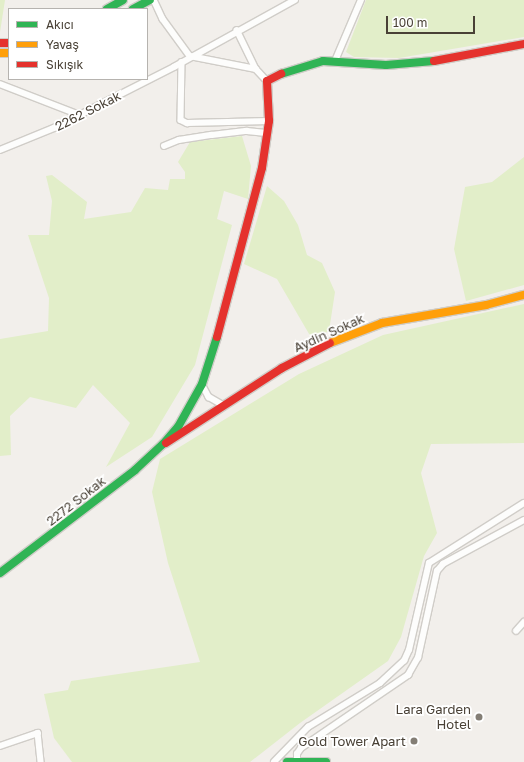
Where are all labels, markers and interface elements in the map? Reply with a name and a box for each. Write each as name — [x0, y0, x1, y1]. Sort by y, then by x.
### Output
legend — [8, 8, 148, 80]
scale bar — [388, 8, 477, 34]
text: 100 m — [393, 15, 427, 30]
text: Akıcı — [46, 17, 74, 32]
text: Yavaş — [46, 37, 79, 52]
text: Sıkışık — [46, 57, 83, 72]
street label: 2262 Sokak — [52, 88, 124, 134]
street label: Aydin Sokak — [291, 310, 367, 356]
street label: 2272 Sokak — [43, 473, 109, 529]
place label: Lara Garden Hotel — [396, 702, 471, 733]
marker: Lara Garden Hotel — [474, 712, 484, 722]
place label: Gold Tower Apart — [298, 733, 406, 749]
marker: Gold Tower Apart — [409, 736, 419, 746]

